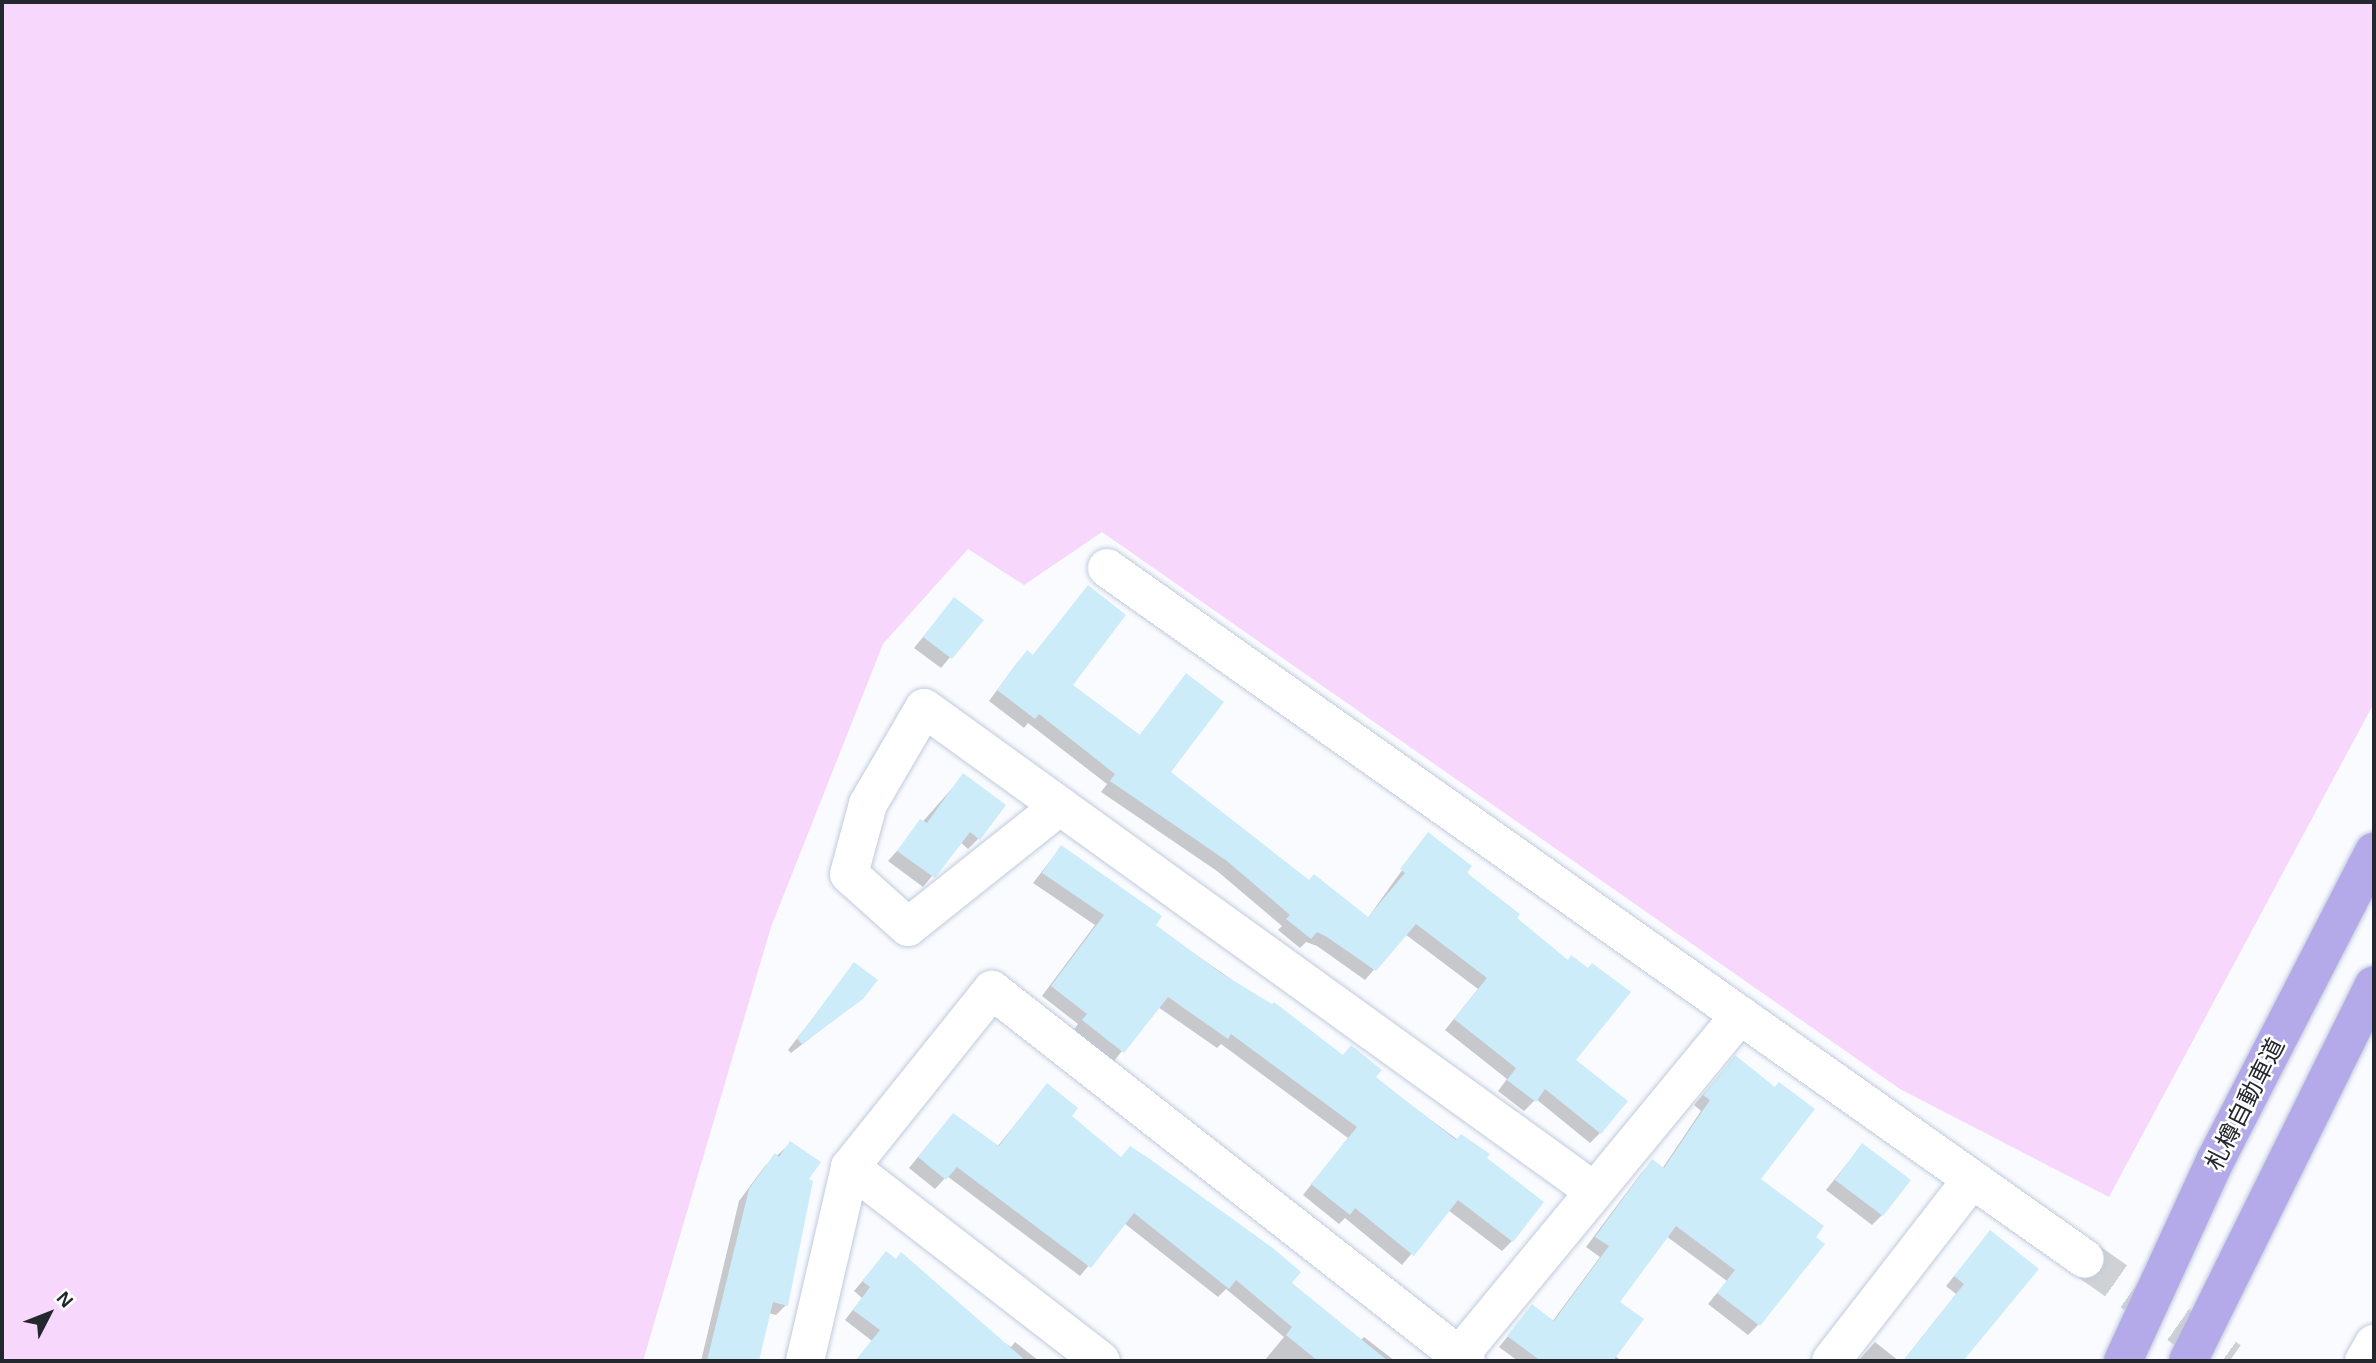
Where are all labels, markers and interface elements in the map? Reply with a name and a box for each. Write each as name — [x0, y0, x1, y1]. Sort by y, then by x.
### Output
street label: 札樽自動車道 — [2199, 1033, 2291, 1175]
north arrow — [14, 1279, 84, 1349]
text: N — [53, 1287, 77, 1312]

